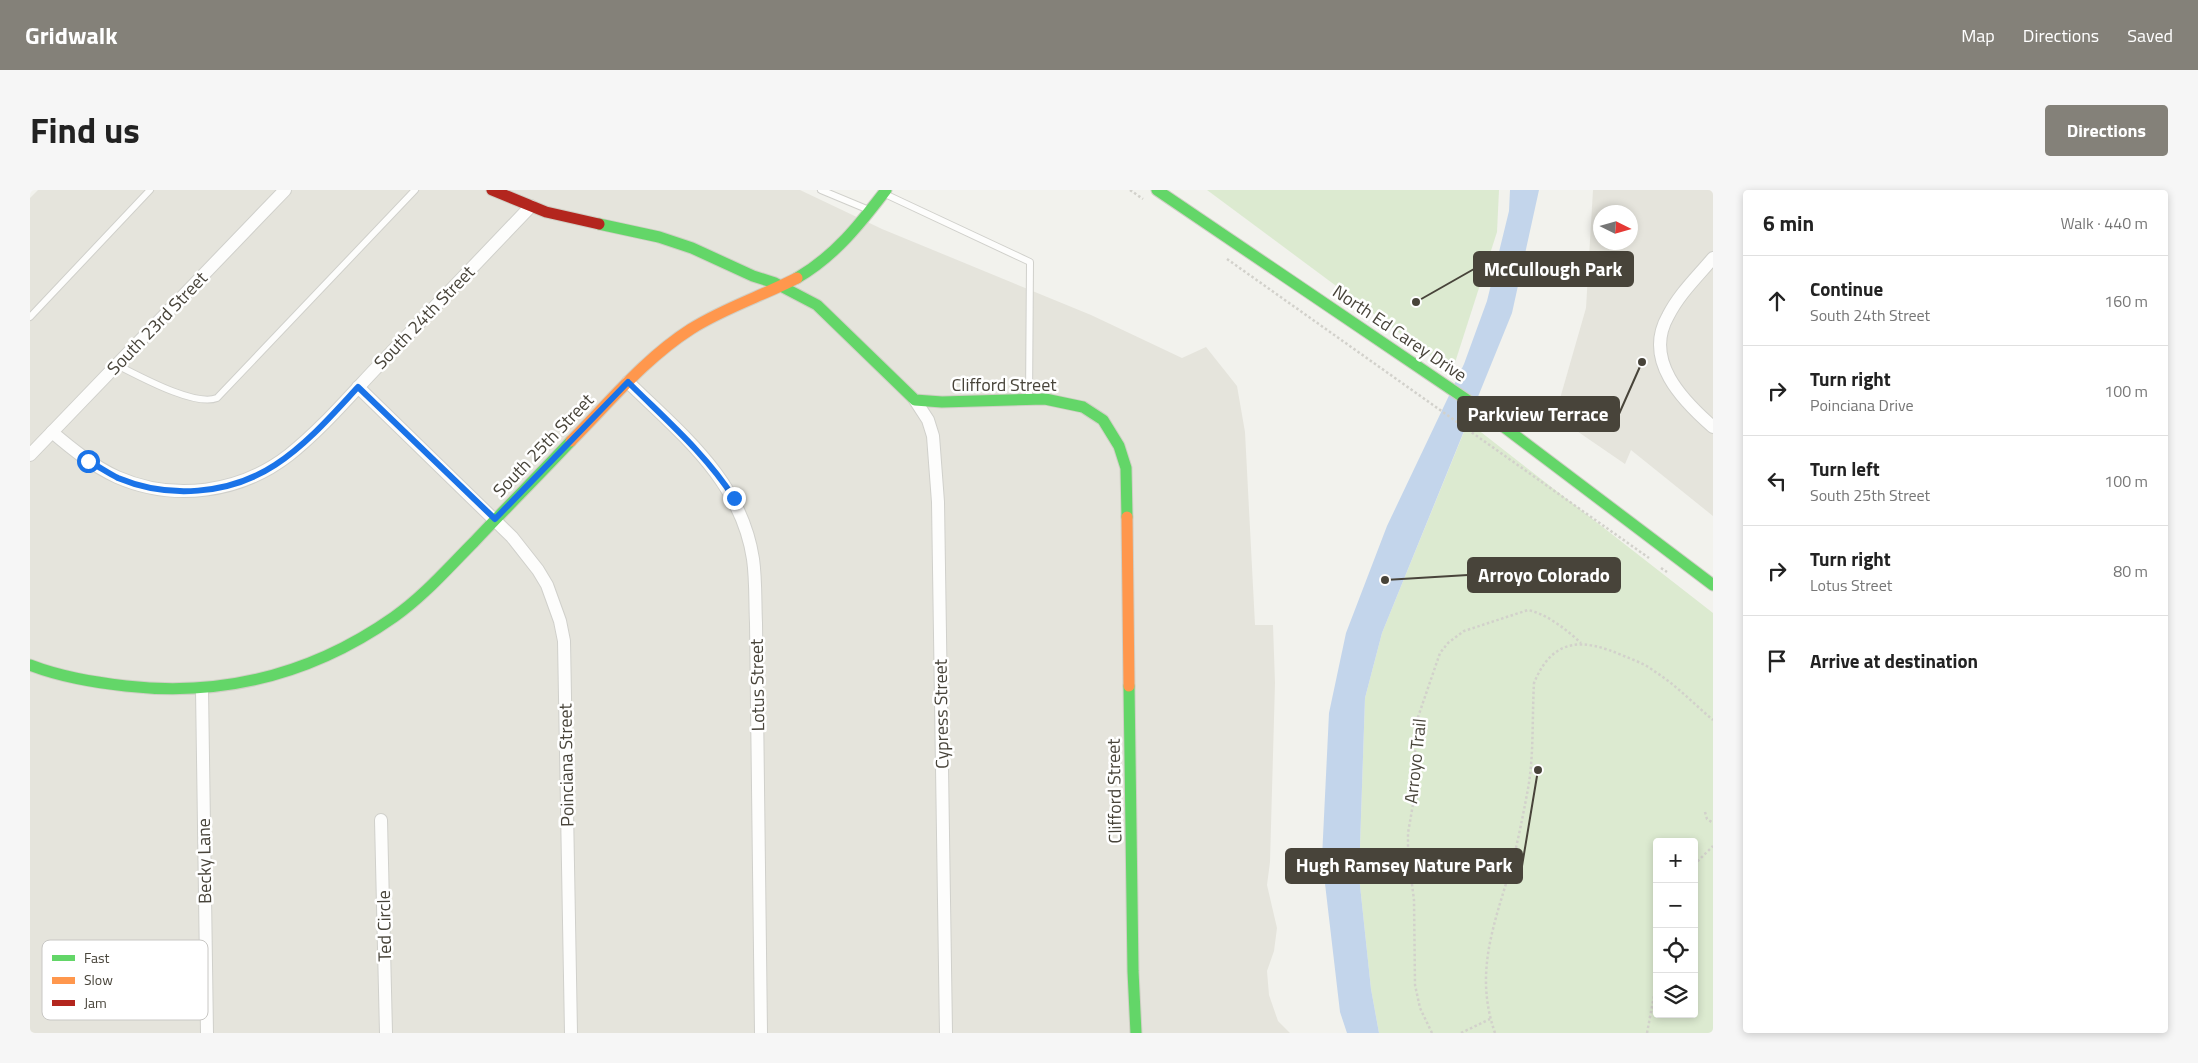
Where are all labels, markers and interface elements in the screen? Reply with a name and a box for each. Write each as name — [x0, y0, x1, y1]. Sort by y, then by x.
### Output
text: Gridwalk — [25, 17, 118, 53]
text: Map — [1961, 22, 1995, 49]
text: Directions — [2023, 22, 2099, 49]
text: Saved — [2127, 22, 2173, 49]
text: Find us — [30, 103, 140, 157]
button: Directions — [2045, 105, 2168, 156]
north arrow — [1593, 205, 1638, 250]
text: 6 min — [1763, 207, 1814, 239]
text: Walk · 440 m — [2060, 211, 2148, 235]
callout: McCullough Park — [1474, 252, 1633, 286]
text: McCullough Park — [1484, 254, 1623, 283]
street label: South 24th Street — [367, 258, 481, 375]
street label: South 23rd Street — [100, 265, 214, 381]
text: Continue — [1810, 274, 1883, 303]
street label: North Ed Carey Drive — [1327, 278, 1473, 388]
icon: ahead — [1763, 287, 1791, 315]
text: 160 m — [2104, 289, 2148, 313]
text: South 24th Street — [1810, 303, 1930, 327]
text: Turn right — [1810, 364, 1891, 393]
street label: Clifford Street — [951, 371, 1057, 398]
icon: right — [1763, 377, 1791, 405]
text: 100 m — [2104, 379, 2148, 403]
street label: South 25th Street — [486, 386, 600, 503]
text: Poinciana Drive — [1810, 393, 1914, 417]
callout: Parkview Terrace — [1458, 397, 1619, 431]
text: Parkview Terrace — [1468, 399, 1609, 428]
route start — [77, 450, 100, 473]
text: Turn left — [1810, 454, 1880, 483]
icon: left — [1763, 467, 1791, 495]
text: 100 m — [2104, 469, 2148, 493]
text: South 25th Street — [1810, 483, 1930, 507]
route end — [723, 487, 746, 510]
text: Turn right — [1810, 544, 1891, 573]
icon: right — [1763, 557, 1791, 585]
callout: Arroyo Colorado — [1468, 558, 1620, 592]
text: 80 m — [2113, 559, 2148, 583]
text: Arroyo Colorado — [1478, 560, 1610, 589]
text: Lotus Street — [1810, 573, 1892, 597]
street label: Lotus Street — [743, 638, 771, 732]
text: Arrive at destination — [1810, 646, 1978, 675]
icon: arrive — [1763, 647, 1791, 675]
street label: Cypress Street — [927, 658, 955, 769]
street label: Poinciana Street — [551, 702, 581, 827]
street label: Arroyo Trail — [1397, 717, 1433, 805]
street label: Clifford Street — [1100, 738, 1128, 844]
street label: Becky Lane — [190, 818, 218, 904]
map controls — [1653, 838, 1698, 1018]
button: + — [1653, 838, 1698, 883]
callout: Hugh Ramsey Nature Park — [1286, 849, 1522, 883]
text: Hugh Ramsey Nature Park — [1296, 850, 1513, 879]
button: − — [1653, 883, 1698, 928]
street label: Ted Circle — [370, 890, 398, 962]
button: locate — [1653, 928, 1698, 973]
legend — [42, 940, 208, 1020]
text: Fast — [84, 947, 109, 968]
text: Slow — [84, 969, 113, 990]
button: layers — [1653, 973, 1698, 1018]
text: Jam — [84, 992, 107, 1013]

